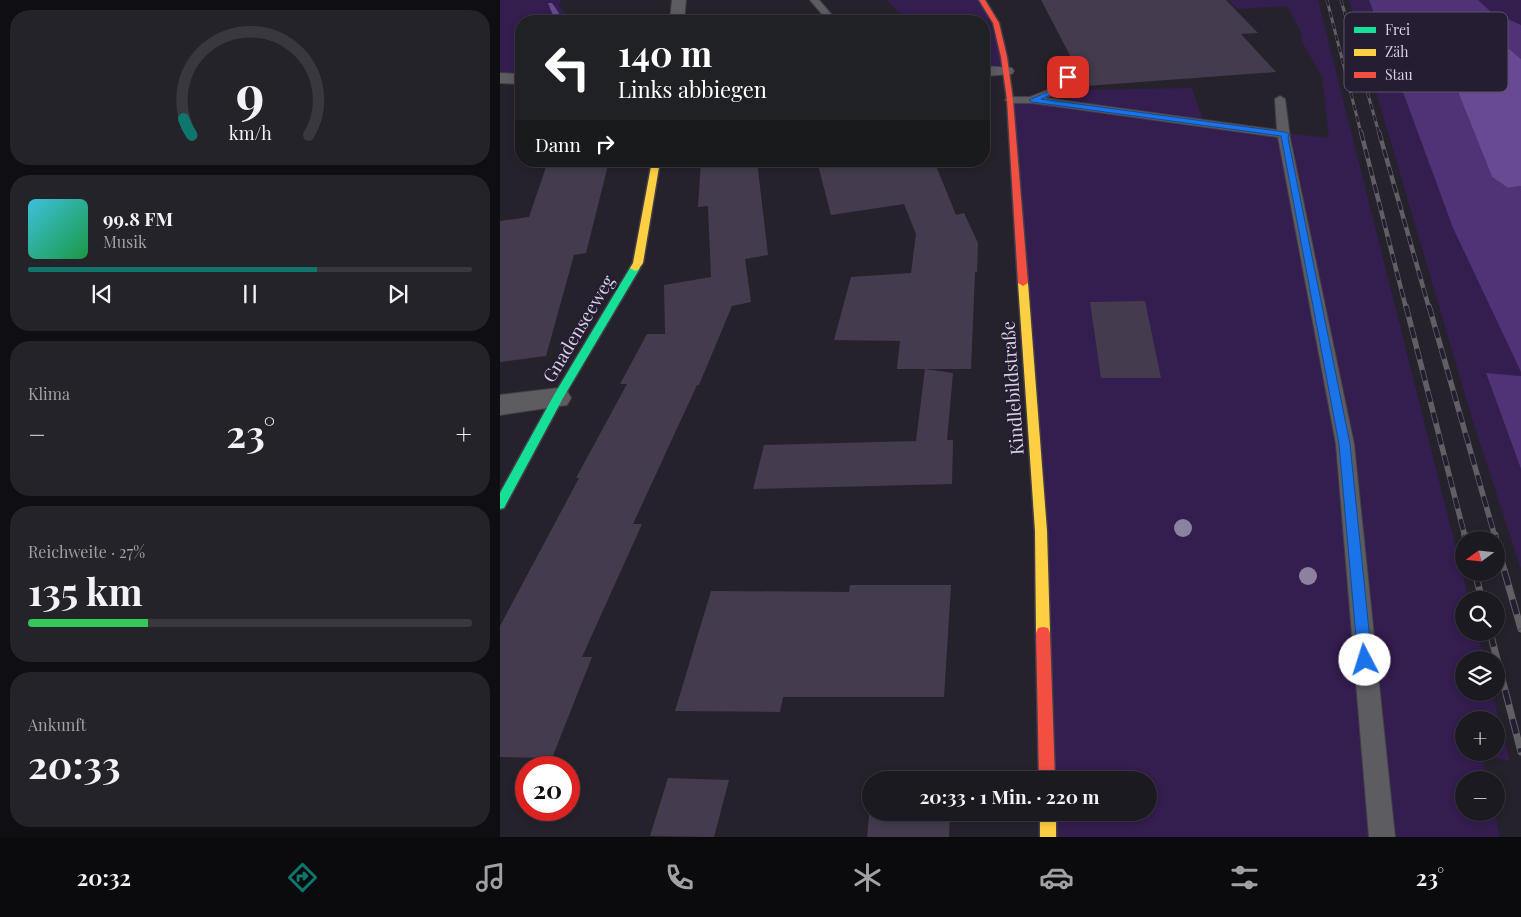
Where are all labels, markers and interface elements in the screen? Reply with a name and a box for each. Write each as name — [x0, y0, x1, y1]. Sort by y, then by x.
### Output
legend — [1344, 12, 1508, 92]
text: Frei — [1385, 20, 1410, 39]
text: 140 m — [618, 29, 712, 76]
icon: left — [535, 35, 600, 100]
text: Zäh — [1385, 42, 1409, 61]
pin — [1047, 56, 1089, 98]
text: 9 — [236, 58, 264, 127]
icon: arrive — [1054, 63, 1082, 91]
text: Stau — [1385, 65, 1413, 84]
text: Links abbiegen — [618, 74, 767, 104]
text: km/h — [229, 121, 272, 144]
icon: right — [591, 130, 619, 158]
text: Dann — [535, 131, 581, 157]
text: 99.8 FM — [103, 205, 173, 231]
text: Musik — [103, 231, 147, 252]
street label: Gnadenseeweg — [537, 270, 620, 387]
icon: previous — [88, 280, 116, 308]
icon: pause — [236, 280, 264, 308]
icon: next — [384, 280, 412, 308]
street label: Kindlebildstraße — [995, 320, 1029, 456]
text: Klima — [28, 383, 70, 404]
text: 23° — [226, 407, 275, 458]
text: − — [28, 415, 46, 452]
text: + — [456, 415, 472, 452]
north arrow — [1455, 531, 1505, 581]
map controls — [1455, 531, 1505, 821]
text: Reichweite · 27% — [28, 541, 145, 562]
text: 135 km — [28, 565, 143, 616]
button: search — [1455, 591, 1505, 641]
position arrow — [1338, 633, 1390, 685]
button: layers — [1455, 651, 1505, 701]
button: + — [1455, 711, 1505, 761]
text: Ankunft — [28, 714, 86, 735]
text: 20:33 — [28, 738, 121, 789]
speed limit sign: 20 — [515, 756, 580, 821]
button: − — [1455, 771, 1505, 821]
text: 20:33 · 1 Min. · 220 m — [919, 783, 1100, 809]
icon: directions — [285, 860, 320, 895]
icon: music — [473, 860, 508, 895]
icon: phone — [662, 860, 697, 895]
icon: climate — [850, 860, 885, 895]
icon: car — [1039, 860, 1074, 895]
icon: filters — [1227, 860, 1262, 895]
text: 20:32 — [77, 862, 131, 892]
text: 23° — [1416, 862, 1444, 892]

